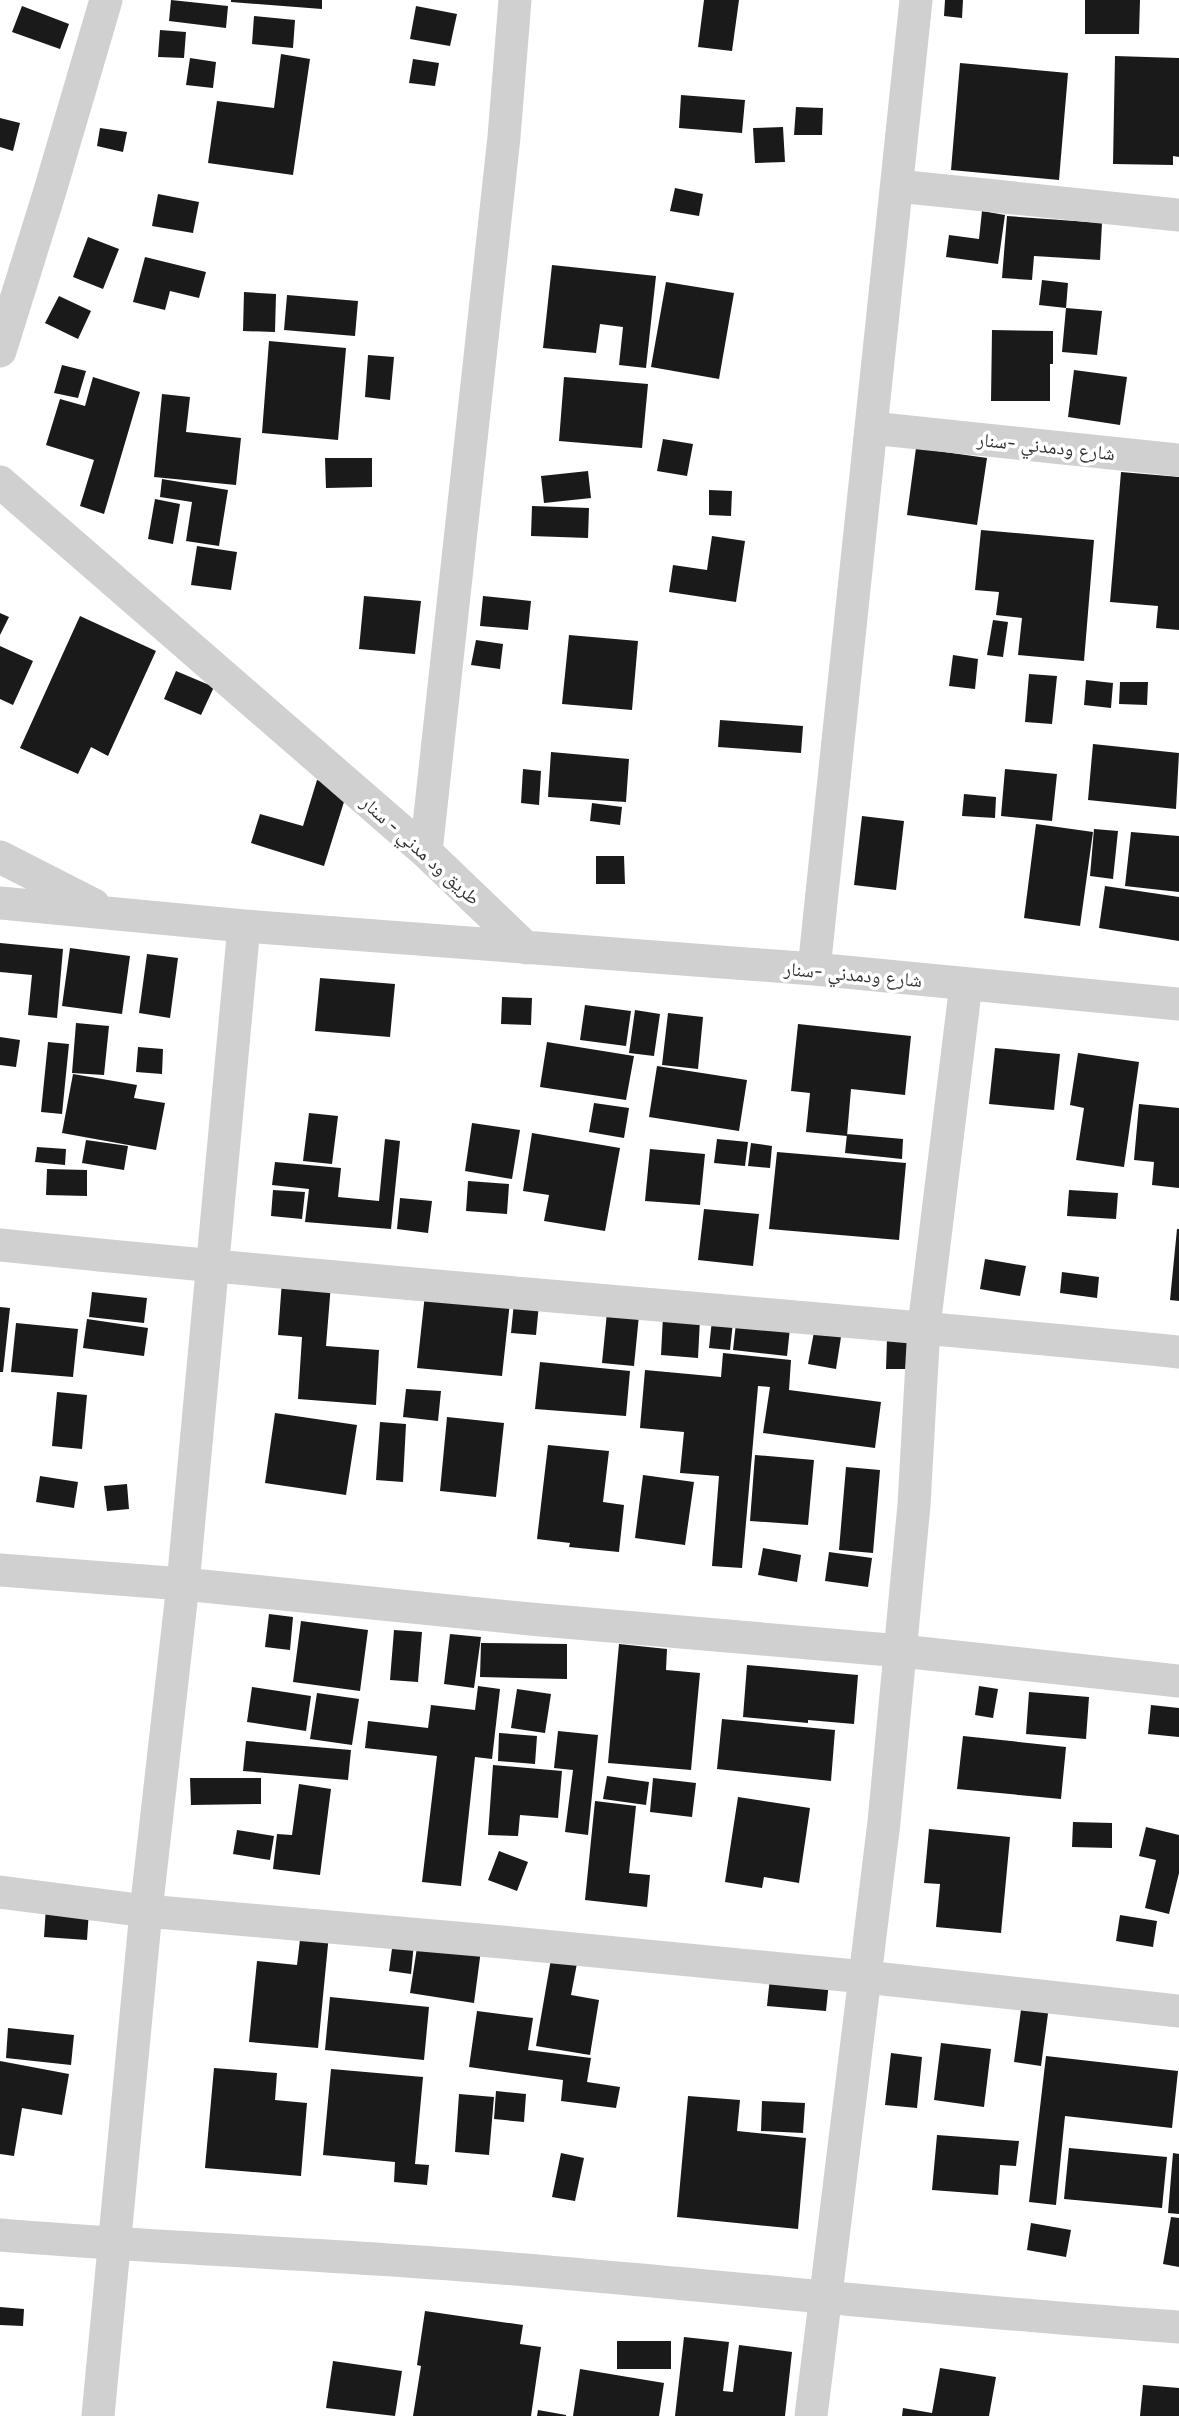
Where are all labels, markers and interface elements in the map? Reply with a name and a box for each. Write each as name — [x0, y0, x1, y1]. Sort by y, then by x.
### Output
street label: شارع ودمدني -سنار — [975, 428, 1116, 469]
street label: طريق ود مدني - سنار — [353, 790, 485, 913]
street label: شارع ودمدني -سنار — [782, 957, 923, 996]

